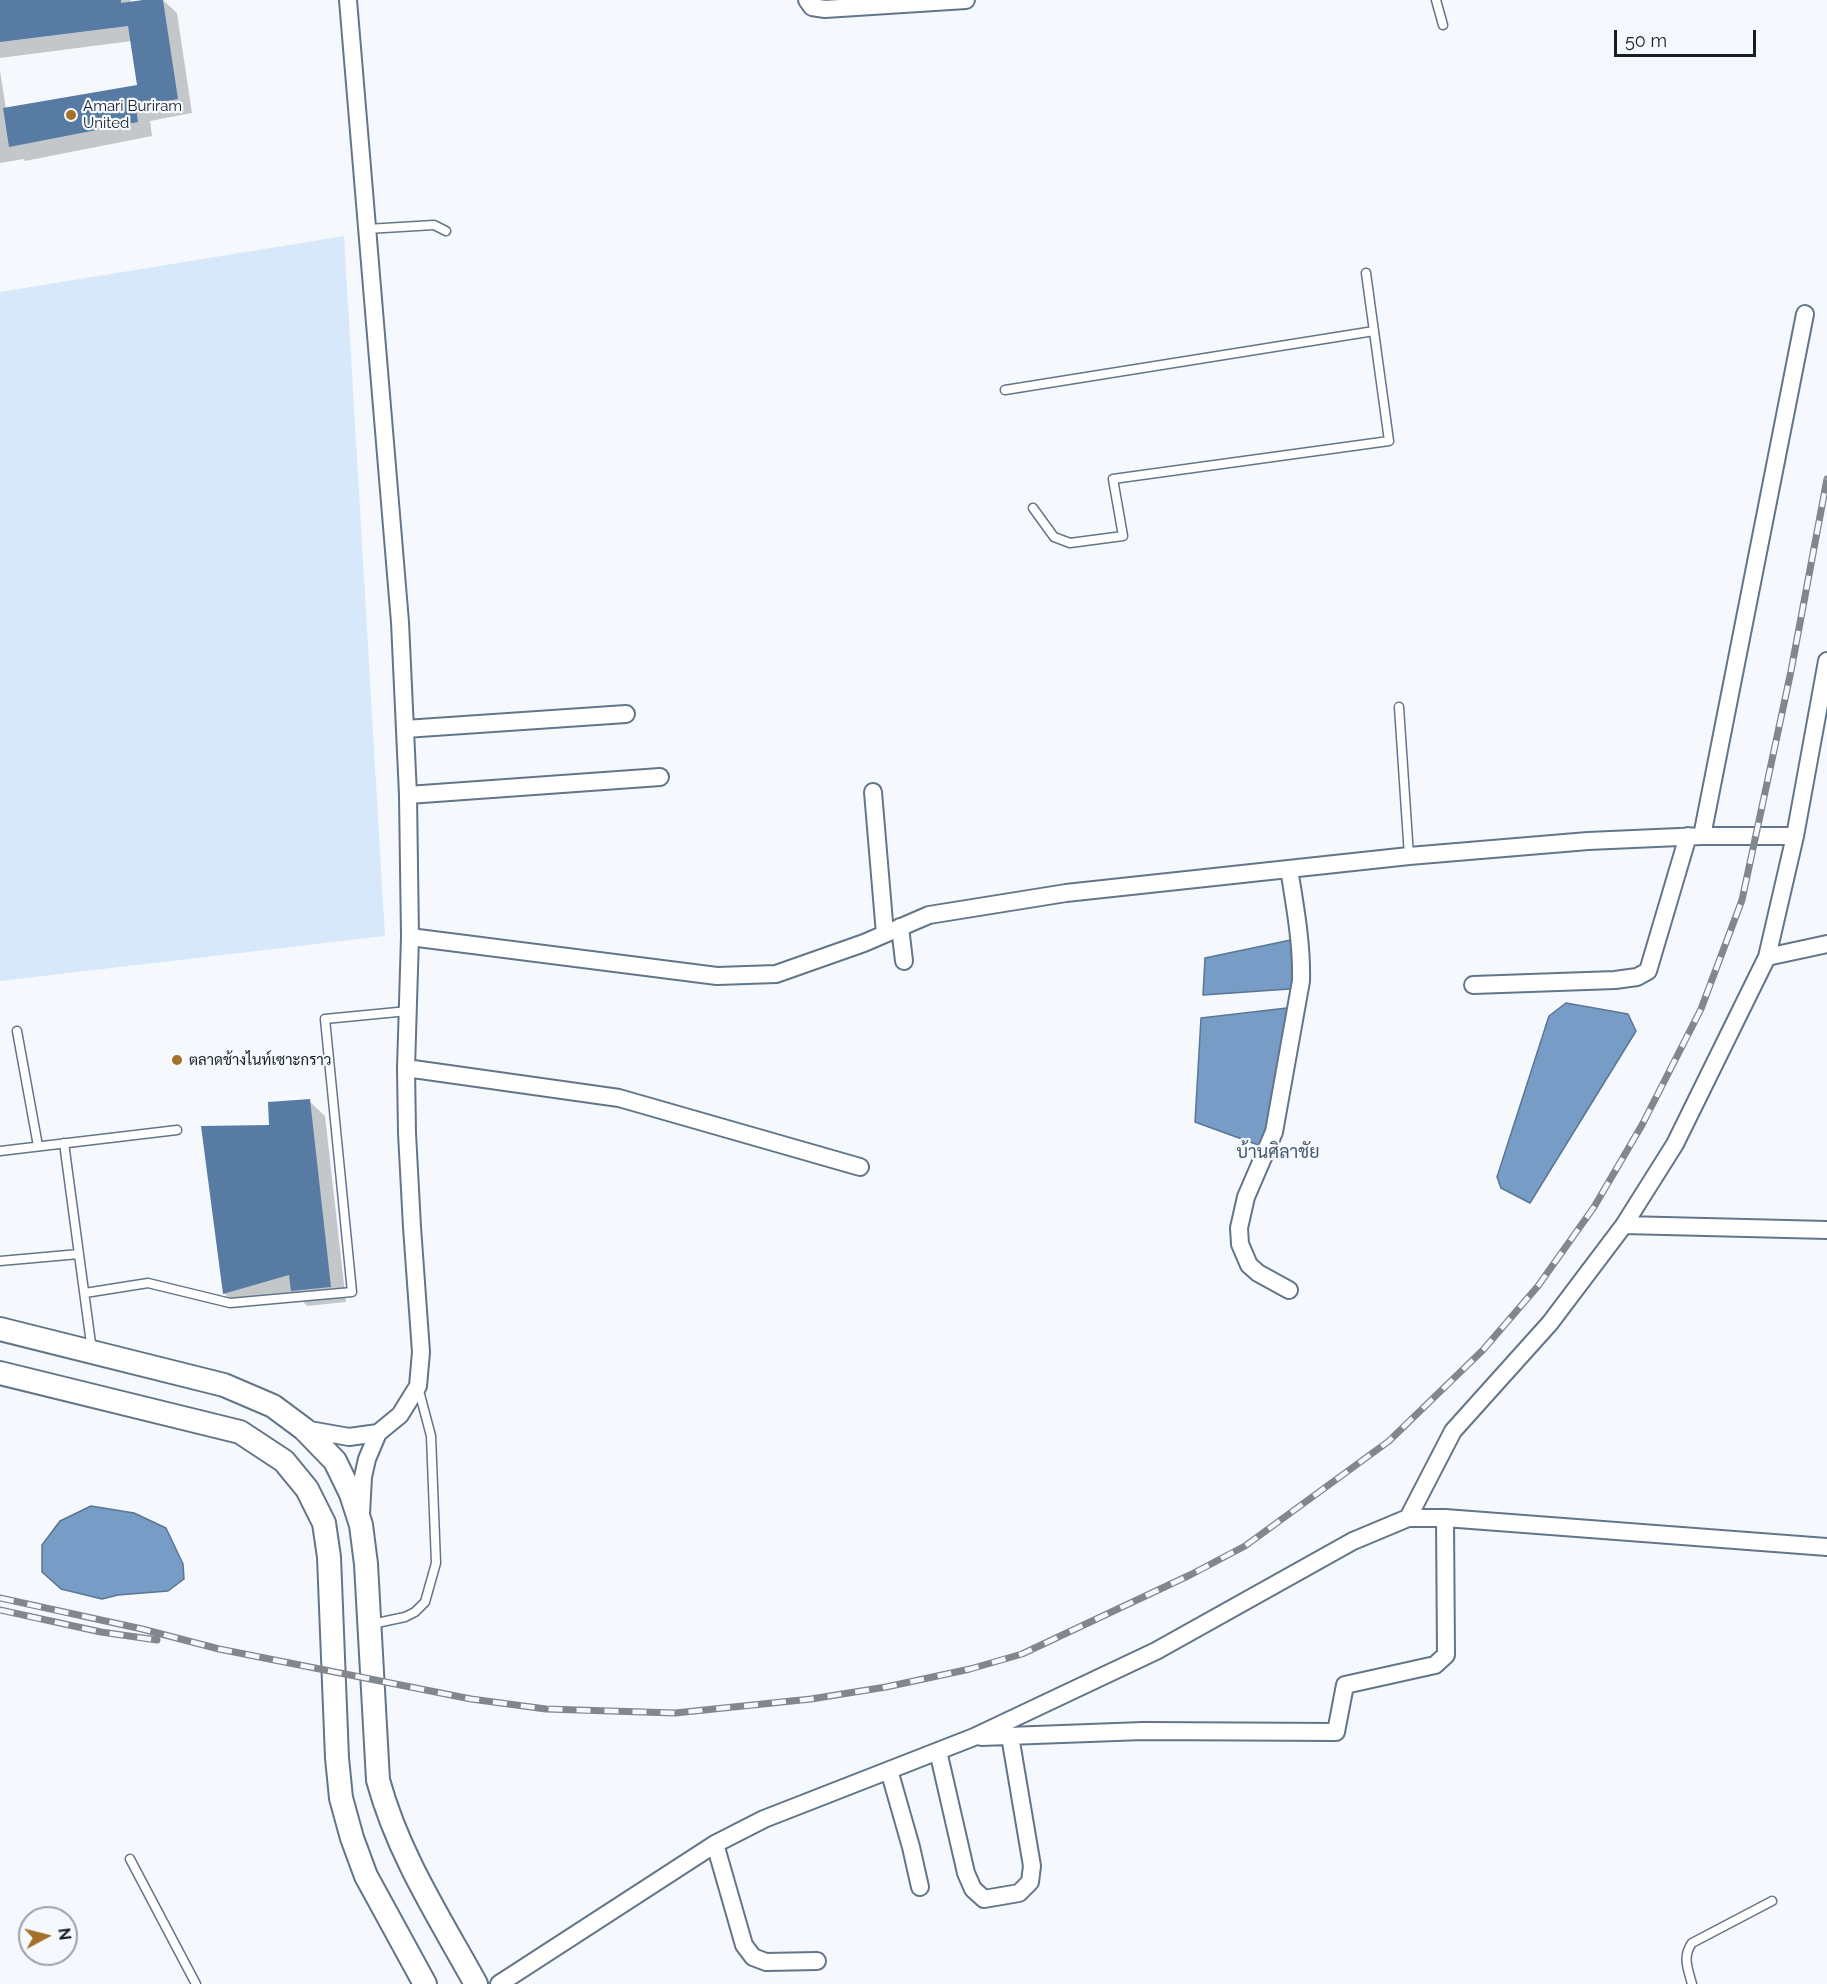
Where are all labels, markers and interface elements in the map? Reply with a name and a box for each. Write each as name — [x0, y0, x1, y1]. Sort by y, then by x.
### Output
scale bar — [1617, 18, 1760, 56]
text: 50 m — [1625, 30, 1667, 51]
place label: Amari Buriram United — [83, 97, 182, 132]
marker: Amari Buriram United — [64, 108, 78, 122]
place label: ตลาดช้างไนท์เซาะกราว — [189, 1051, 331, 1069]
marker: ตลาดช้างไนท์เซาะกราว — [170, 1053, 184, 1067]
district label: บ้านศิลาชัย — [1236, 1142, 1320, 1164]
north arrow — [18, 1906, 78, 1966]
text: N — [54, 1927, 75, 1941]

